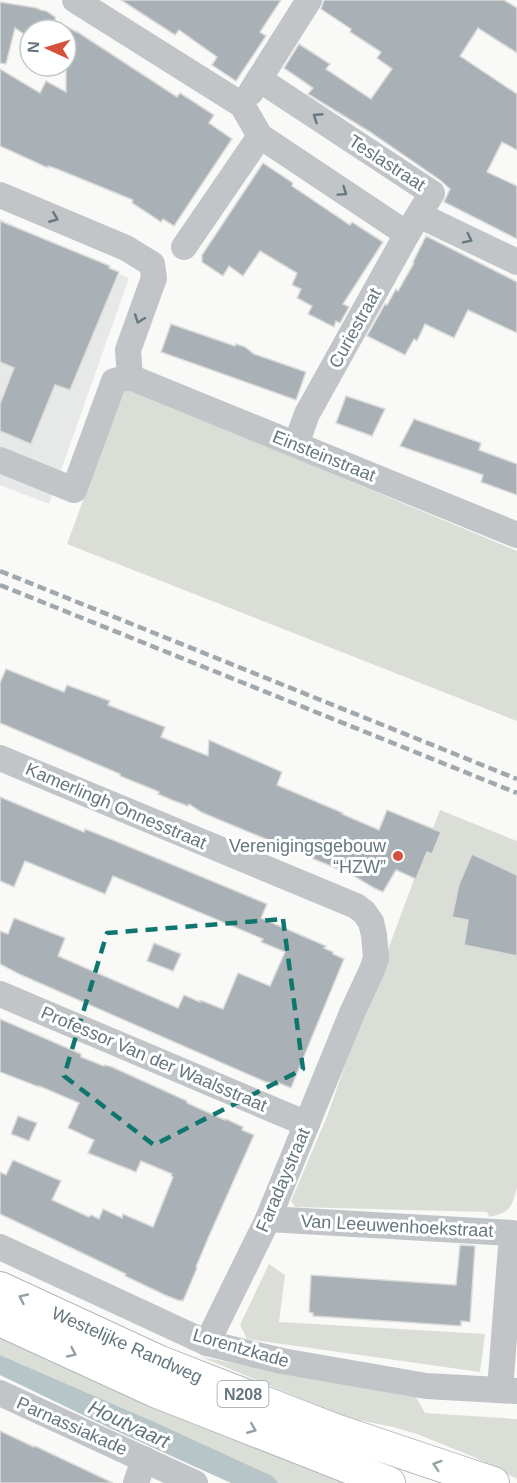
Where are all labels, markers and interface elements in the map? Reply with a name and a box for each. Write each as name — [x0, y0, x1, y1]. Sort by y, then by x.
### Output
north arrow — [18, 18, 78, 78]
text: N — [25, 41, 42, 53]
one-way arrow — [313, 114, 324, 125]
street label: Teslastraat — [345, 131, 429, 195]
one-way arrow — [337, 185, 348, 196]
one-way arrow — [48, 211, 59, 223]
one-way arrow — [462, 231, 473, 243]
street label: Curiestraat — [325, 285, 385, 371]
one-way arrow — [133, 313, 146, 324]
street label: Einsteinstraat — [270, 426, 378, 486]
street label: Kamerlingh Onnesstraat — [23, 759, 209, 853]
place label: Verenigingsgebouw “HZW” — [229, 836, 387, 877]
marker: Verenigingsgebouw “HZW” — [391, 849, 405, 863]
street label: Professor Van der Waalsstraat — [38, 1002, 270, 1116]
street label: Faradaystraat — [252, 1125, 314, 1235]
street label: Van Leeuwenhoekstraat — [300, 1211, 494, 1241]
one-way arrow — [18, 1294, 29, 1306]
street label: Westelijke Randweg — [49, 1303, 205, 1387]
street label: Lorentzkade — [191, 1325, 291, 1371]
one-way arrow — [66, 1345, 77, 1357]
road number: N208 — [218, 1381, 268, 1407]
street label: Parnassiakade — [14, 1393, 130, 1459]
water label: Houtvaart — [85, 1396, 174, 1453]
one-way arrow — [246, 1422, 257, 1434]
one-way arrow — [432, 1460, 443, 1472]

